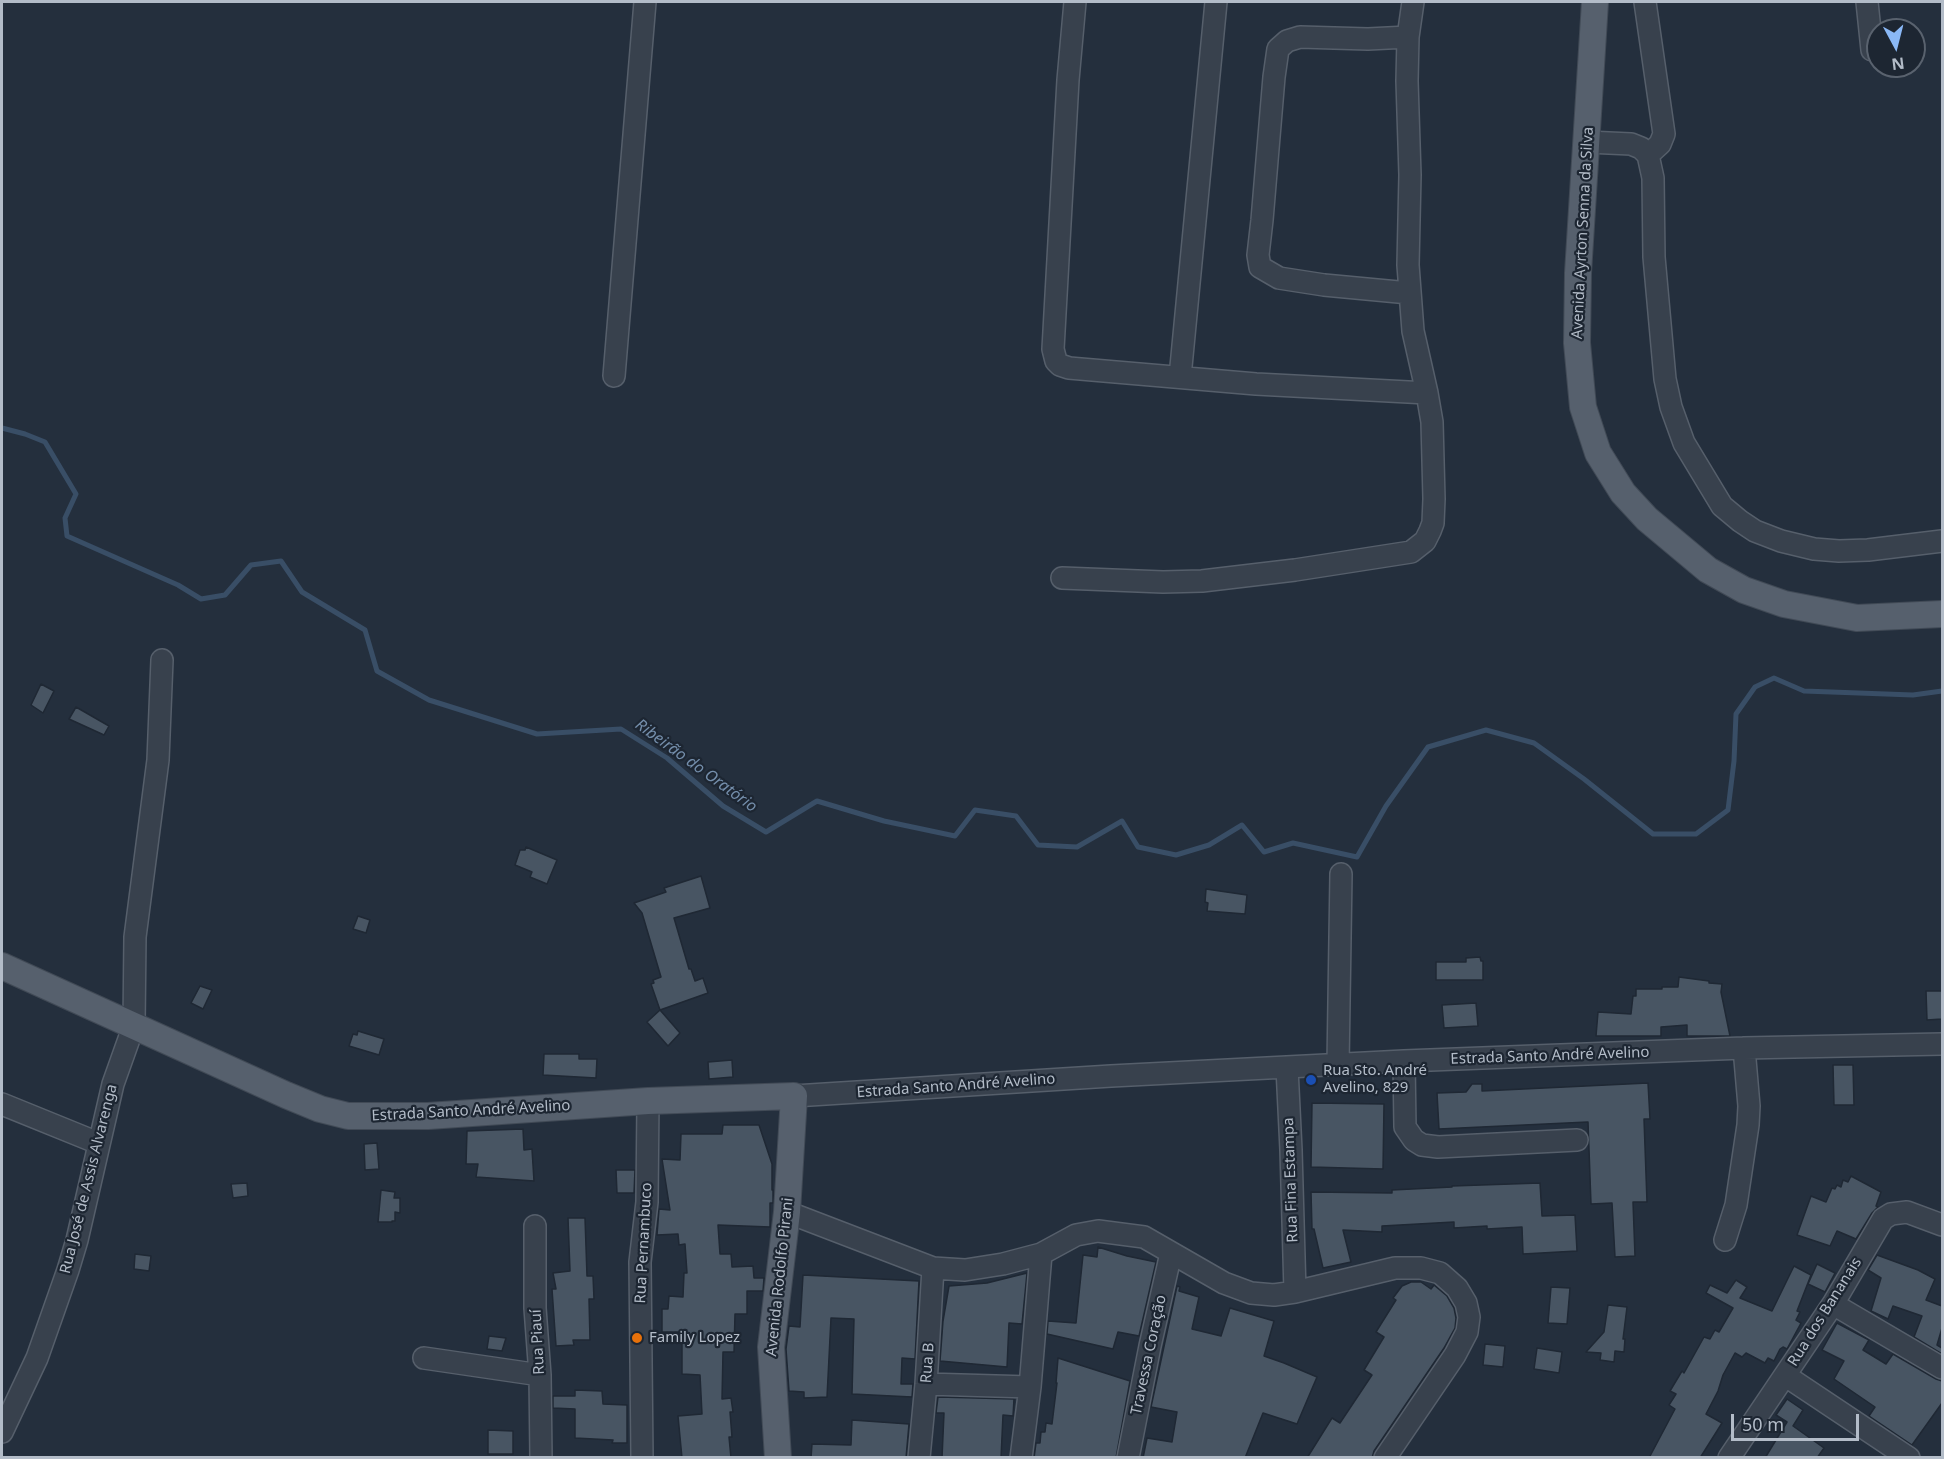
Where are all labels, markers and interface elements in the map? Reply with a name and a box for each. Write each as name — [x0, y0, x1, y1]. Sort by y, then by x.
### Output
north arrow — [1866, 18, 1926, 78]
text: N — [1890, 52, 1906, 76]
street label: Avenida Ayrton Senna da Silva — [1568, 126, 1598, 340]
water label: Ribeirão do Oratório — [631, 715, 761, 817]
street label: Estrada Santo André Avelino — [1450, 1044, 1650, 1068]
place label: Rua Sto. André Avelino, 829 — [1323, 1062, 1427, 1097]
street label: Estrada Santo André Avelino — [856, 1070, 1056, 1102]
marker: Rua Sto. André Avelino, 829 — [1304, 1073, 1318, 1087]
street label: Rua José de Assis Alvarenga — [57, 1082, 121, 1276]
street label: Estrada Santo André Avelino — [371, 1097, 571, 1125]
street label: Rua Fina Estampa — [1280, 1117, 1302, 1243]
street label: Rua Pernambuco — [632, 1182, 656, 1304]
street label: Avenida Rodolfo Pirani — [763, 1197, 797, 1357]
street label: Rua dos Bananais — [1784, 1254, 1866, 1370]
street label: Travessa Coração — [1127, 1293, 1171, 1417]
street label: Rua Piauí — [527, 1309, 549, 1375]
place label: Family Lopez — [649, 1329, 740, 1347]
marker: Family Lopez — [630, 1331, 644, 1345]
street label: Rua B — [918, 1342, 938, 1384]
scale bar — [1734, 1402, 1862, 1440]
text: 50 m — [1742, 1412, 1784, 1436]

